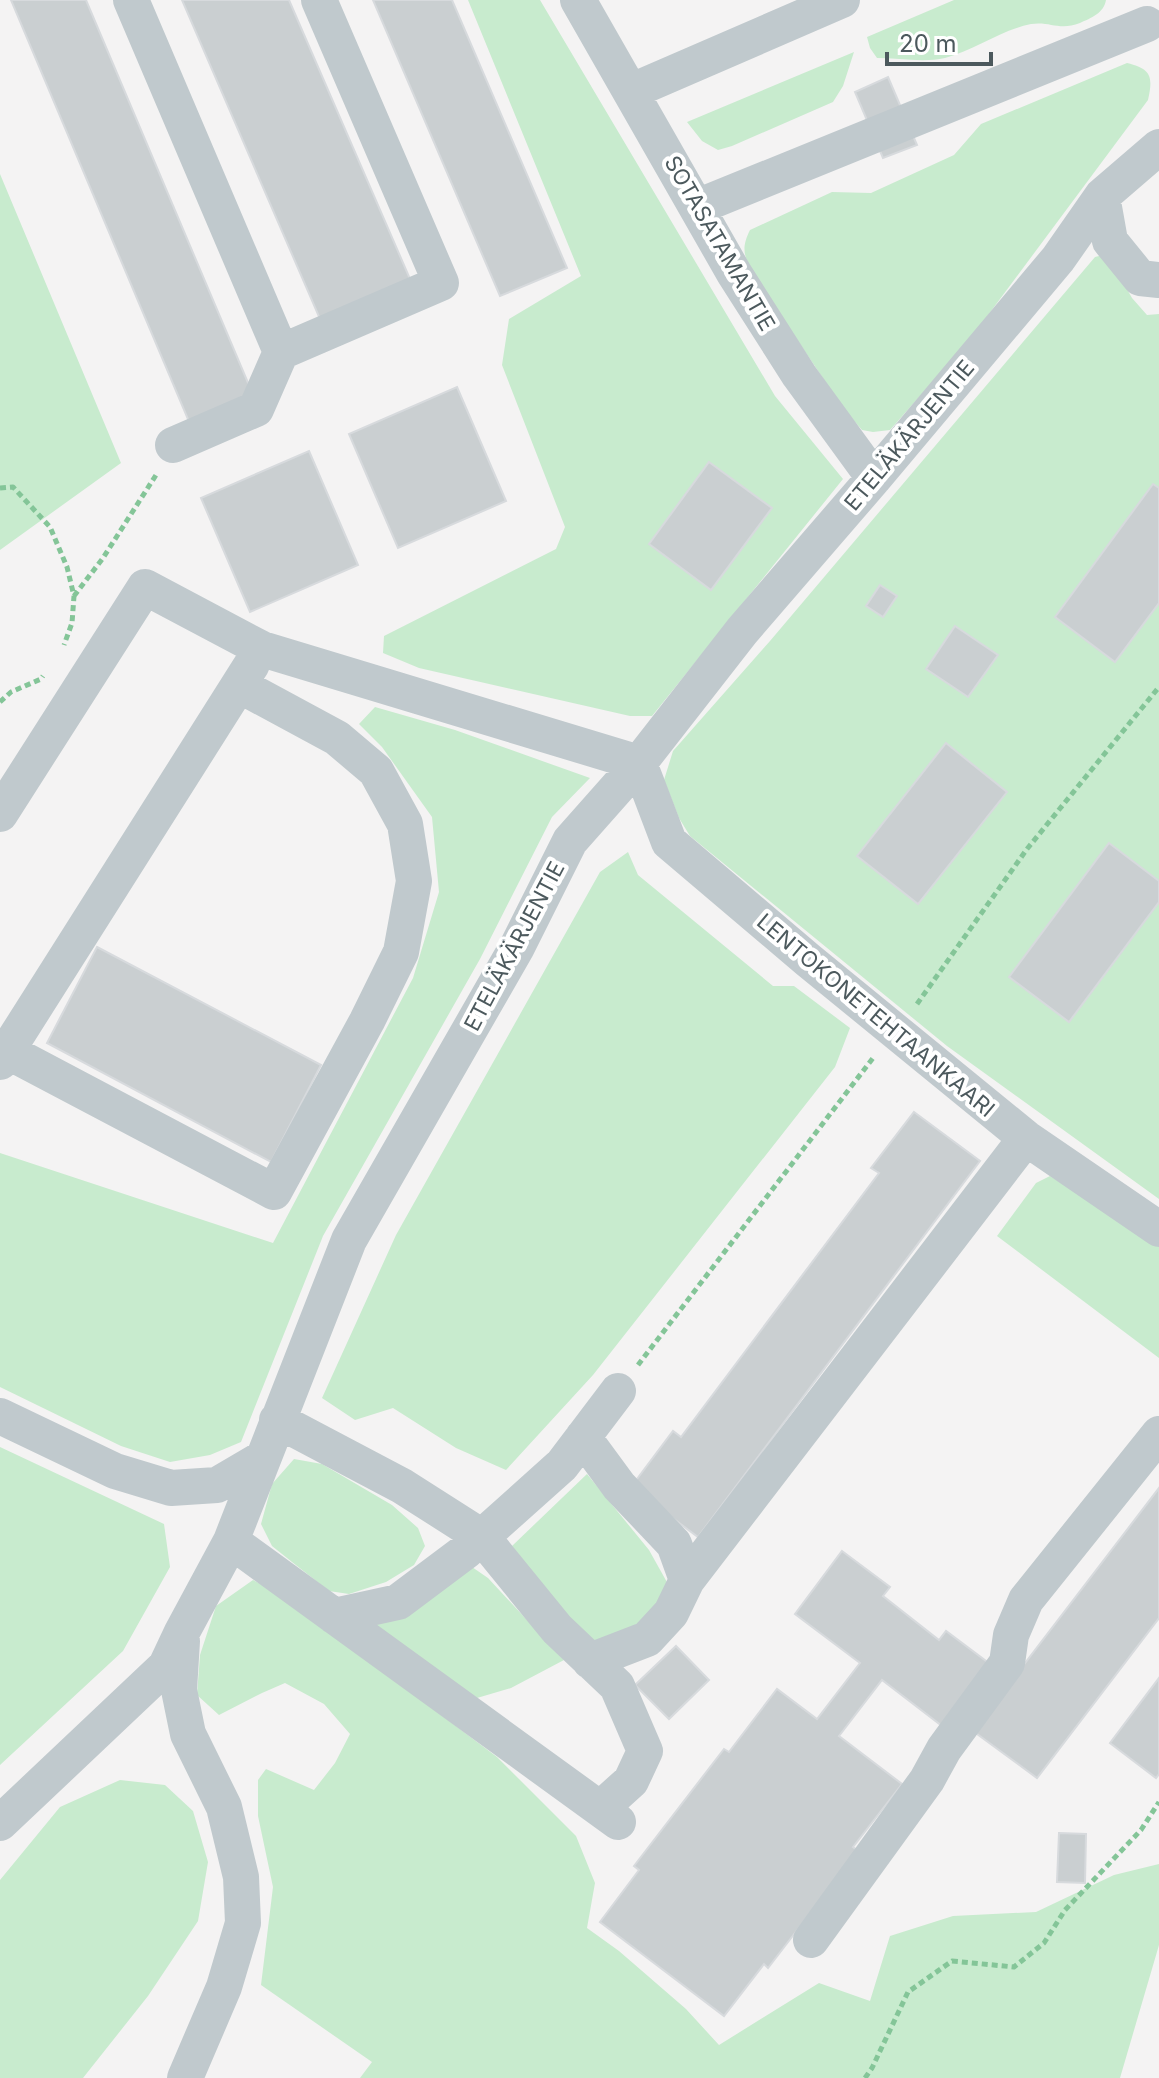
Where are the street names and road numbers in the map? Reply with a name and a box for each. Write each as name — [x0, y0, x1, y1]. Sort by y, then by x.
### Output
street label: SOTASATAMANTIE — [659, 151, 781, 335]
street label: ETELÄKÄRJENTIE — [839, 355, 979, 515]
street label: ETELÄKÄRJENTIE — [458, 857, 570, 1035]
street label: LENTOKONETEHTAANKAARI — [752, 908, 1000, 1122]

